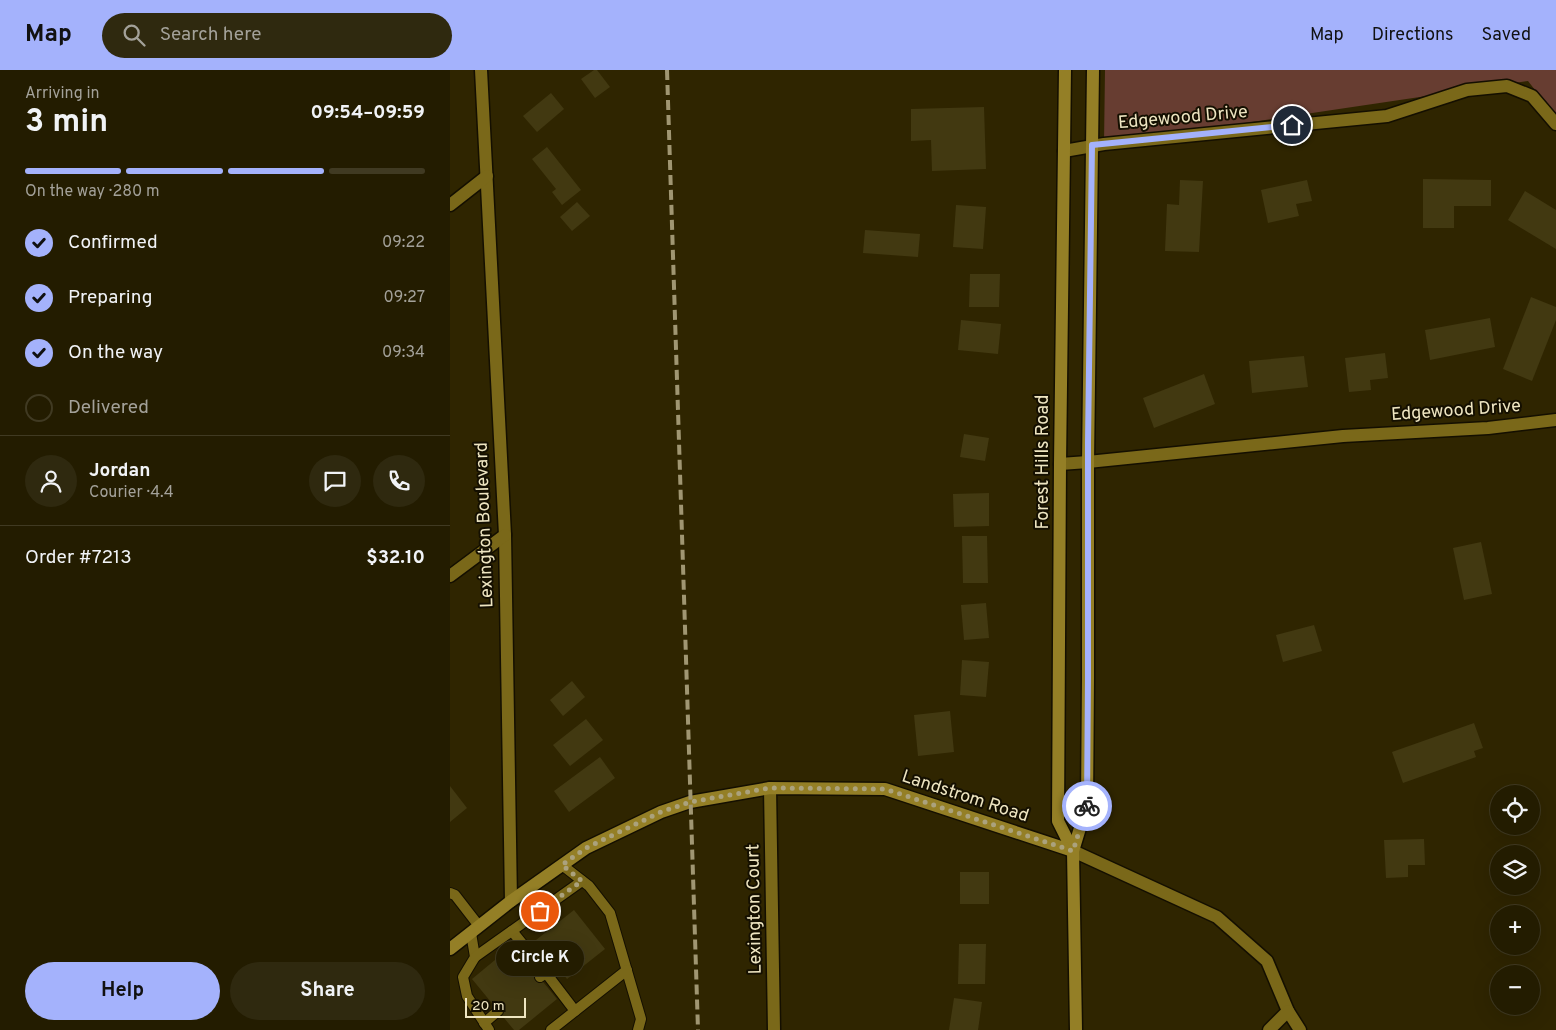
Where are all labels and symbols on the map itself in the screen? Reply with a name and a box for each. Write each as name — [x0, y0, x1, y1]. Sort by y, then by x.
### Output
street label: Edgewood Drive — [1117, 101, 1249, 135]
pin — [1271, 104, 1313, 146]
street label: Forest Hills Road — [1032, 395, 1055, 529]
street label: Edgewood Drive — [1390, 395, 1522, 427]
street label: Lexington Boulevard — [471, 442, 499, 608]
street label: Landstrom Road — [899, 766, 1031, 828]
courier — [1062, 781, 1112, 831]
street label: Lexington Court — [742, 843, 768, 975]
pin — [519, 890, 561, 932]
callout: Circle K — [496, 941, 584, 976]
scale bar — [465, 995, 526, 1018]

